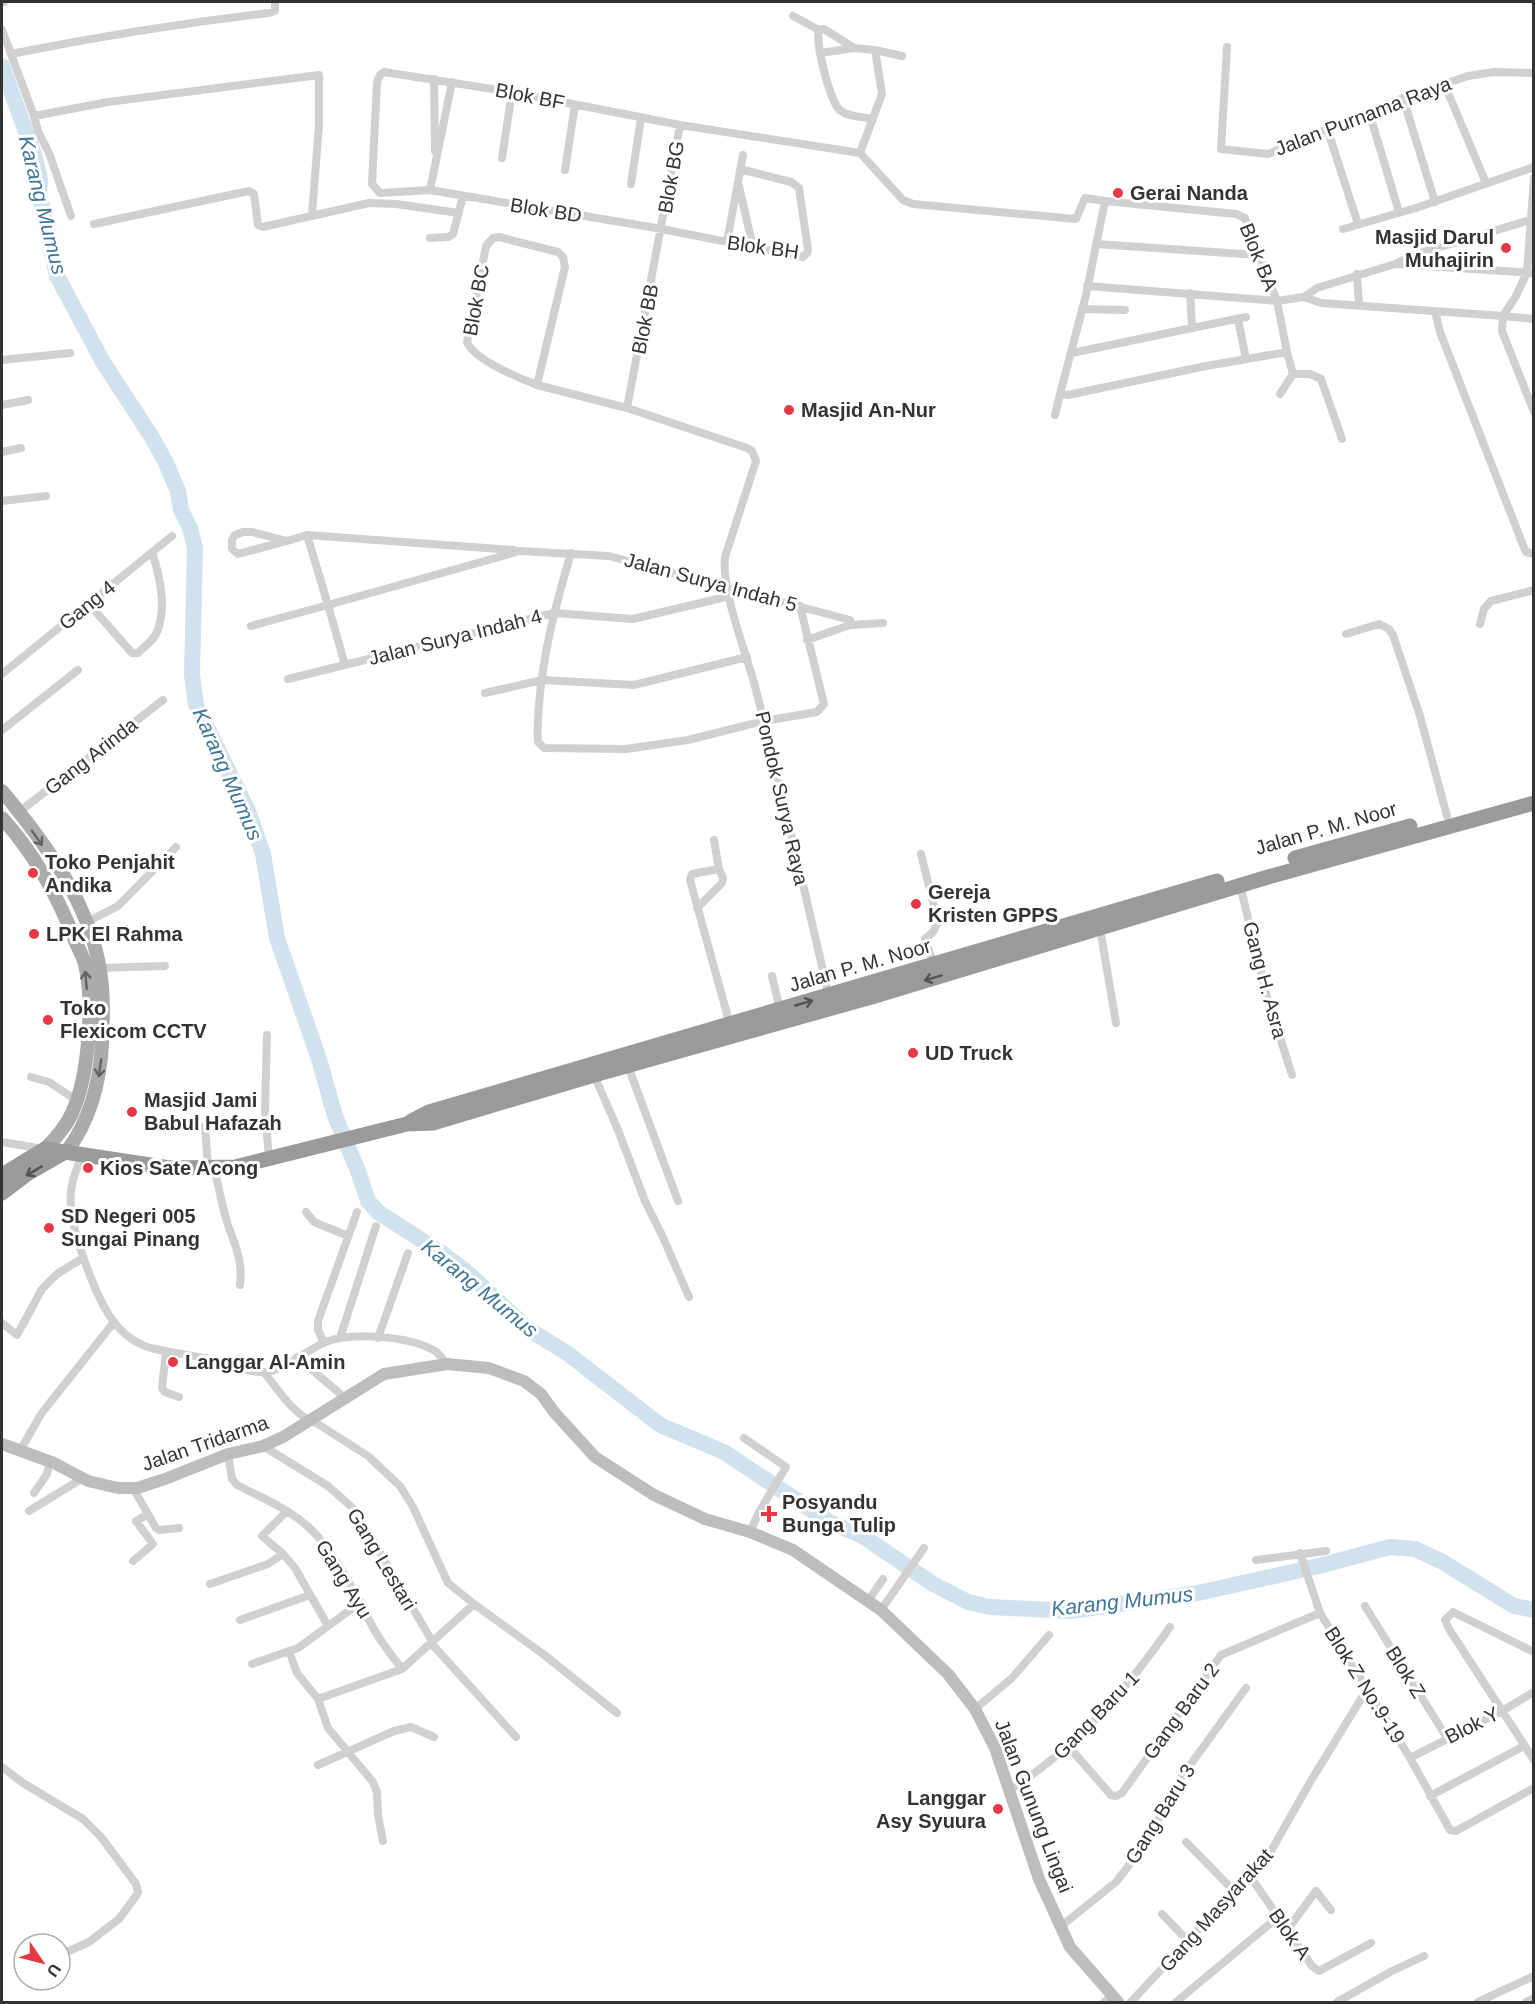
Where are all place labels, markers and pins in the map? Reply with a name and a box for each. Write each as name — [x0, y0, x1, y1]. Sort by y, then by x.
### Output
place label: Gerai Nanda — [1130, 182, 1249, 204]
marker: Gerai Nanda — [1111, 186, 1125, 200]
place label: Masjid Darul Muhajirin — [1375, 226, 1494, 271]
marker: Masjid Darul Muhajirin — [1499, 241, 1513, 255]
place label: Masjid An-Nur — [801, 399, 936, 421]
marker: Masjid An-Nur — [782, 403, 796, 417]
place label: Toko Penjahit Andika — [45, 851, 175, 896]
marker: Toko Penjahit Andika — [26, 866, 40, 880]
place label: Gereja Kristen GPPS — [928, 881, 1058, 926]
marker: Gereja Kristen GPPS — [909, 897, 923, 911]
place label: LPK El Rahma — [46, 923, 184, 945]
marker: LPK El Rahma — [27, 927, 41, 941]
place label: Toko Flexicom CCTV — [60, 997, 207, 1042]
marker: Toko Flexicom CCTV — [41, 1013, 55, 1027]
place label: UD Truck — [925, 1042, 1014, 1064]
marker: UD Truck — [906, 1046, 920, 1060]
place label: Masjid Jami Babul Hafazah — [144, 1089, 282, 1134]
marker: Masjid Jami Babul Hafazah — [125, 1105, 139, 1119]
place label: Kios Sate Acong — [100, 1157, 258, 1179]
marker: Kios Sate Acong — [81, 1161, 95, 1175]
place label: SD Negeri 005 Sungai Pinang — [61, 1205, 200, 1250]
marker: SD Negeri 005 Sungai Pinang — [42, 1221, 56, 1235]
place label: Langgar Al-Amin — [185, 1351, 345, 1373]
marker: Langgar Al-Amin — [166, 1355, 180, 1369]
place label: Posyandu Bunga Tulip — [782, 1491, 896, 1536]
marker: Posyandu Bunga Tulip — [760, 1505, 778, 1523]
place label: Langgar Asy Syuura — [876, 1787, 987, 1832]
marker: Langgar Asy Syuura — [991, 1802, 1005, 1816]

